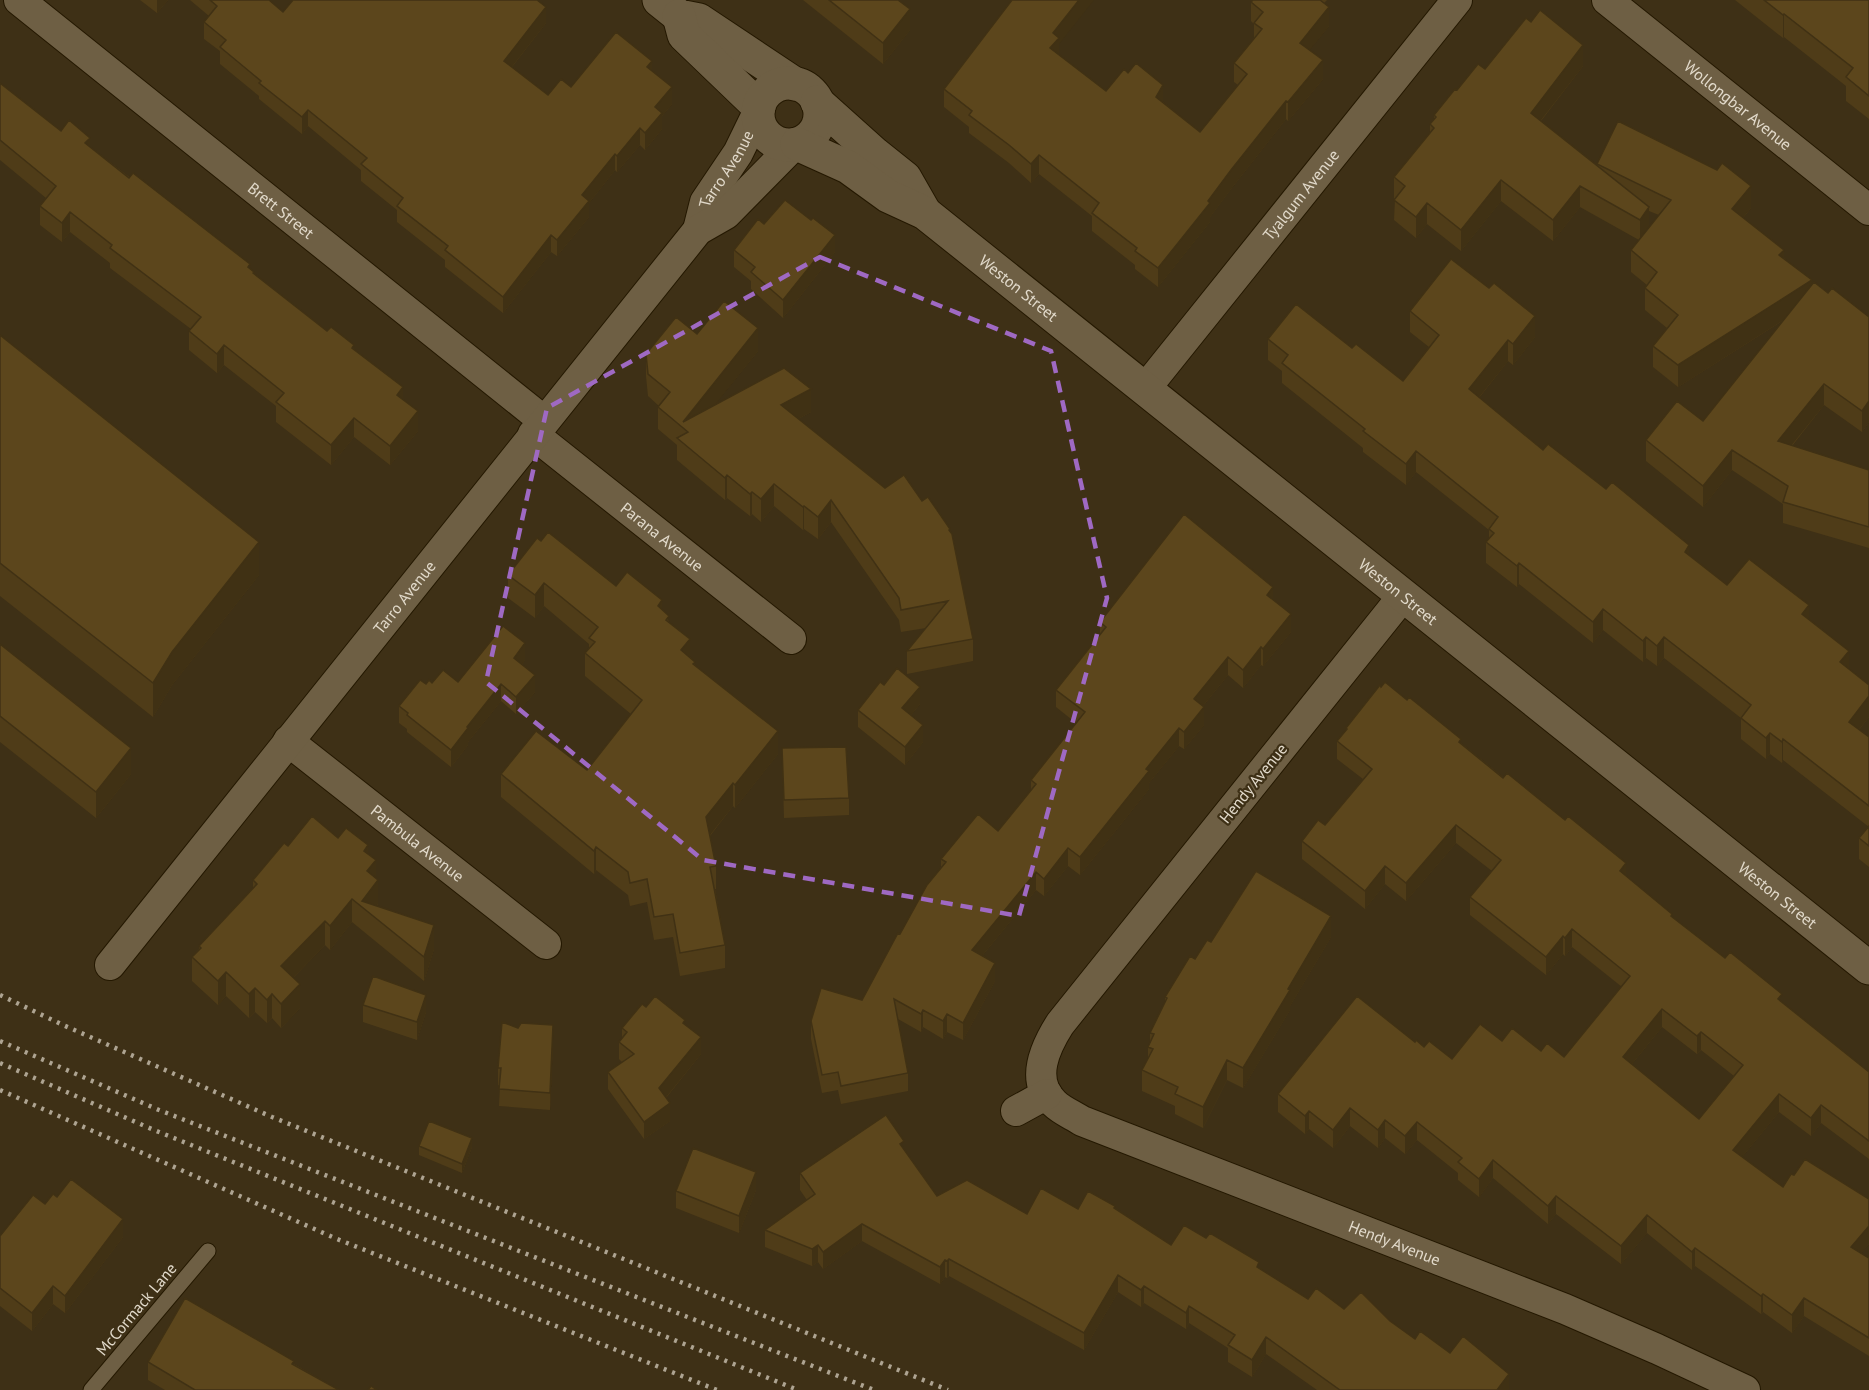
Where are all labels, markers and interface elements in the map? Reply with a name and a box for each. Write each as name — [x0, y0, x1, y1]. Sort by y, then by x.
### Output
street label: Wollongbar Avenue — [1680, 56, 1796, 154]
street label: Tarro Avenue — [694, 127, 758, 209]
street label: Tyalgum Avenue — [1258, 145, 1343, 244]
street label: Brett Street — [244, 178, 319, 243]
street label: Weston Street — [975, 250, 1063, 326]
street label: Parana Avenue — [617, 498, 708, 576]
street label: Weston Street — [1355, 554, 1442, 629]
street label: Tarro Avenue — [369, 556, 440, 638]
street label: Hendy Avenue — [1215, 739, 1291, 827]
street label: Pambula Avenue — [367, 800, 468, 886]
street label: Weston Street — [1734, 857, 1822, 933]
street label: Hendy Avenue — [1346, 1216, 1443, 1270]
street label: McCormack Lane — [91, 1259, 181, 1359]

